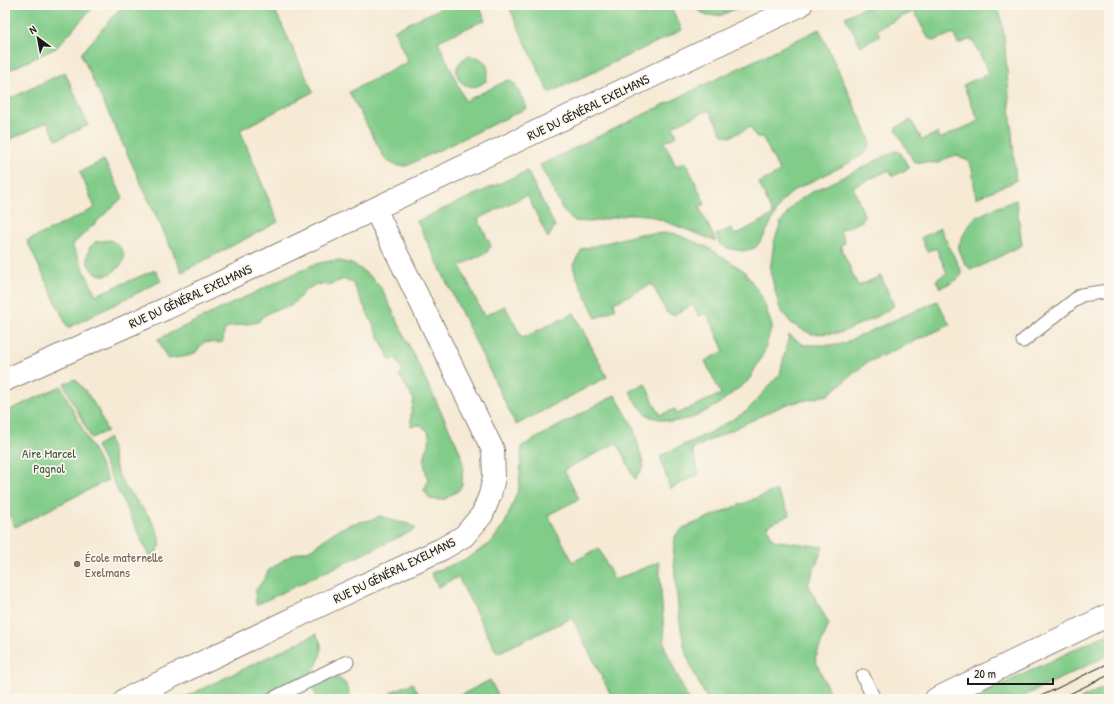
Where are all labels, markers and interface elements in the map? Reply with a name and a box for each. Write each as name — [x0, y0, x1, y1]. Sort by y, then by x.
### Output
north arrow — [18, 18, 58, 58]
text: N — [27, 22, 39, 37]
street label: RUE DU GÉNÉRAL EXELMANS — [524, 70, 652, 144]
street label: RUE DU GÉNÉRAL EXELMANS — [126, 260, 255, 332]
park label: Aire Marcel Pagnol — [22, 444, 77, 477]
street label: RUE DU GÉNÉRAL EXELMANS — [330, 533, 458, 607]
place label: École maternelle Exelmans — [85, 548, 163, 581]
marker: École maternelle Exelmans — [72, 559, 82, 569]
scale bar — [968, 660, 1053, 686]
text: 20 m — [974, 665, 996, 682]

